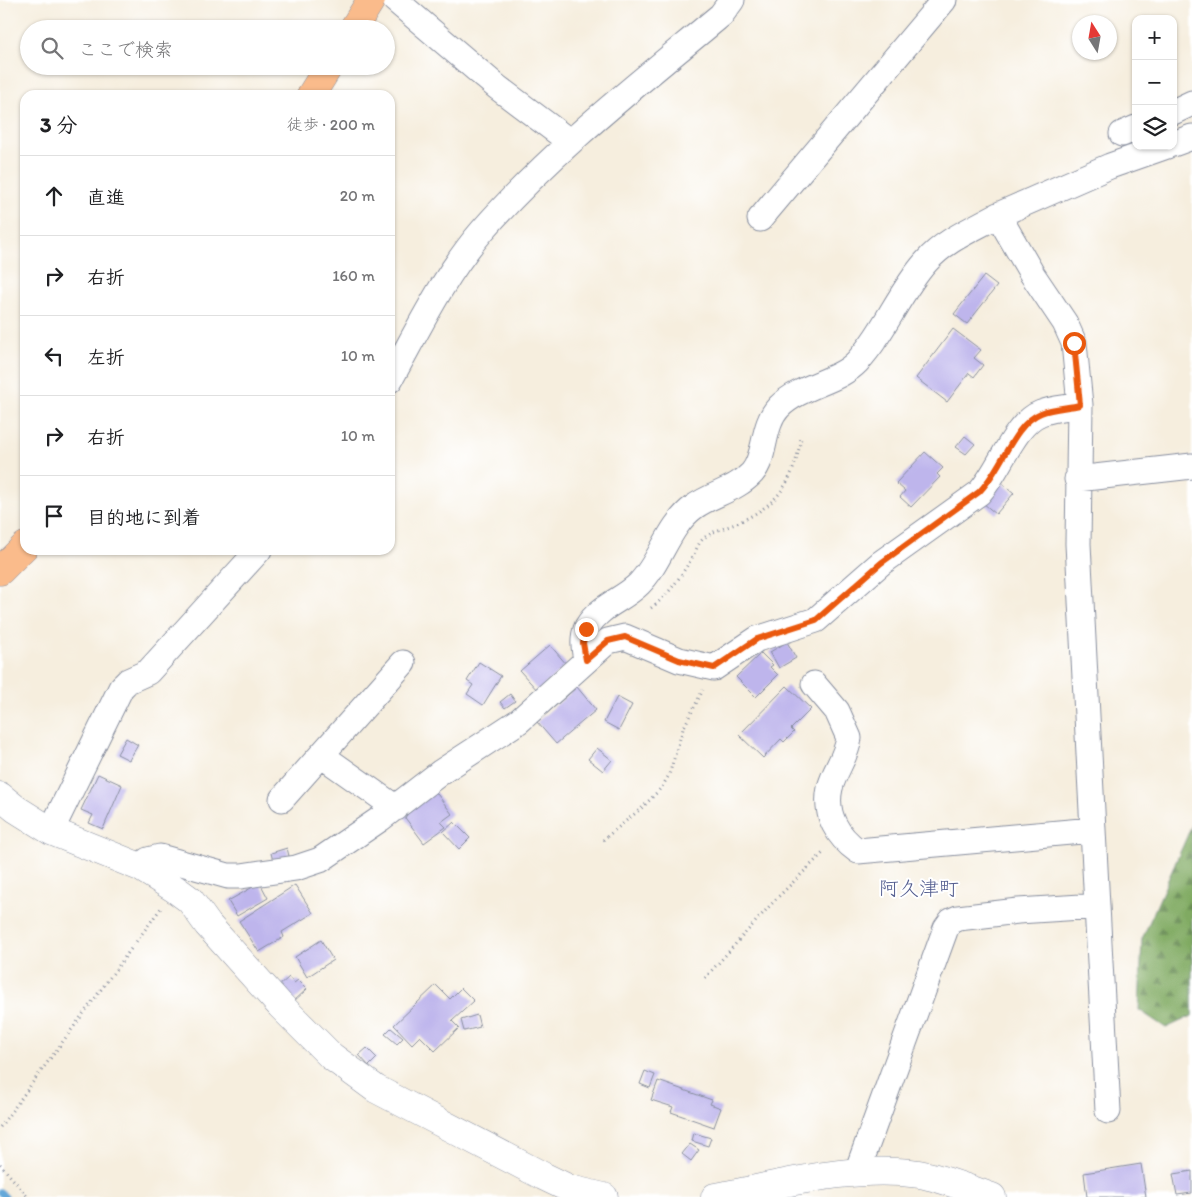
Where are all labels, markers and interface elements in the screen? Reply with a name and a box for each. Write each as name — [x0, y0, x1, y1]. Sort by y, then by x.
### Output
north arrow — [1072, 15, 1117, 60]
map controls — [1132, 15, 1177, 150]
button: + — [1132, 15, 1177, 60]
search box — [20, 20, 395, 75]
icon: search — [38, 34, 66, 62]
text: ここで検索 — [78, 38, 173, 61]
button: − — [1132, 60, 1177, 105]
button: layers — [1132, 105, 1177, 150]
text: 3 分 — [40, 112, 77, 137]
text: 徒歩 · 200 m — [287, 115, 375, 134]
icon: ahead — [40, 182, 68, 210]
text: 直進 — [87, 186, 125, 209]
text: 20 m — [340, 186, 375, 205]
icon: right — [40, 262, 68, 290]
text: 右折 — [87, 266, 125, 289]
text: 160 m — [332, 266, 375, 285]
route start — [1063, 332, 1086, 355]
icon: left — [40, 342, 68, 370]
text: 左折 — [87, 346, 125, 369]
text: 10 m — [341, 346, 375, 365]
icon: right — [40, 422, 68, 450]
text: 右折 — [87, 426, 125, 449]
text: 10 m — [341, 426, 375, 445]
icon: arrive — [40, 502, 68, 530]
text: 目的地に到着 — [87, 506, 201, 529]
route end — [575, 618, 598, 641]
district label: 阿久津町 — [879, 876, 959, 900]

